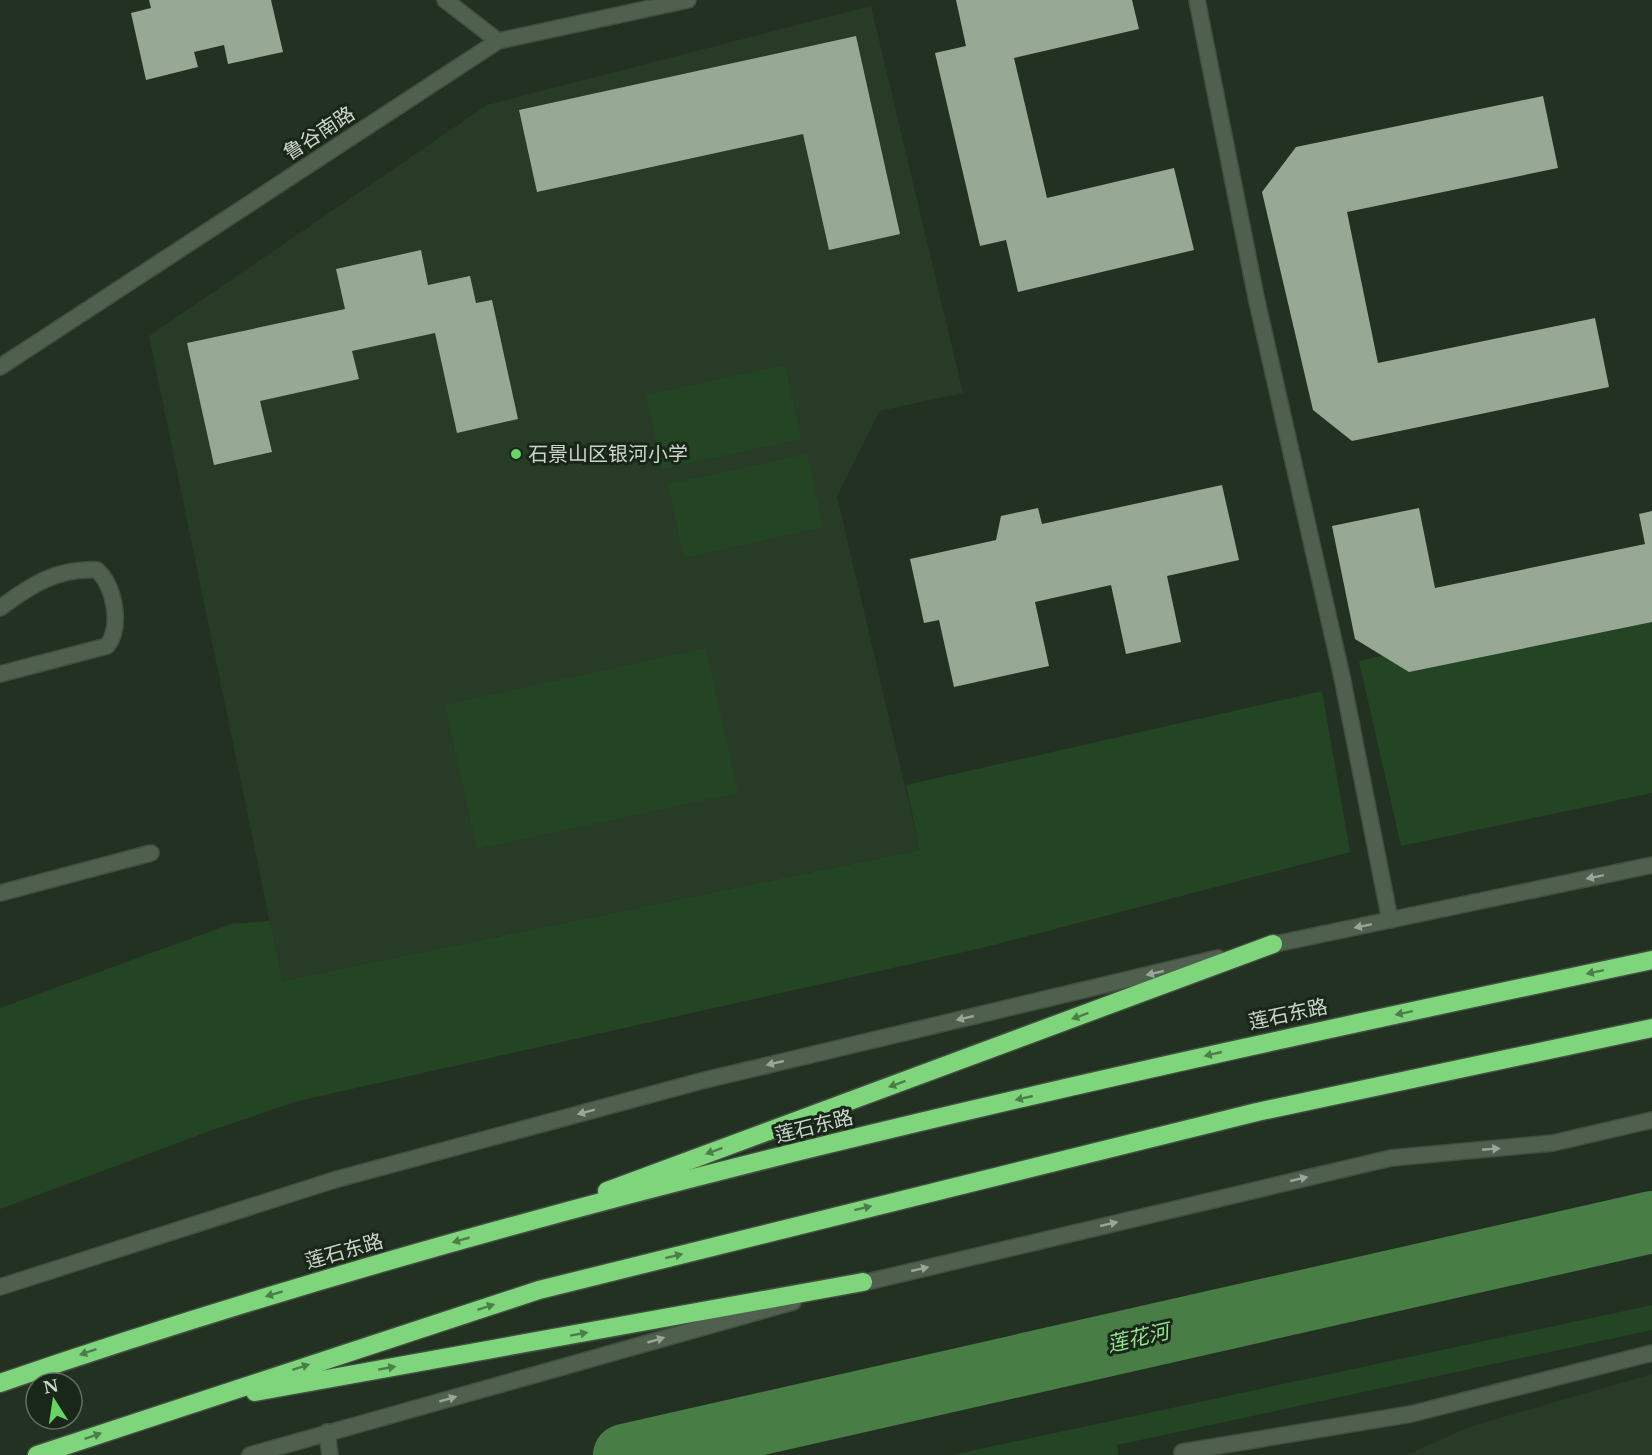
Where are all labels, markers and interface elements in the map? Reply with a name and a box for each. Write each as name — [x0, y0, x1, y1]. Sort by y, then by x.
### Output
street label: 鲁谷南路 — [279, 101, 359, 165]
place label: 石景山区银河小学 — [528, 442, 688, 466]
marker: 石景山区银河小学 — [509, 447, 523, 461]
one-way arrow — [1585, 873, 1604, 882]
one-way arrow — [1353, 922, 1372, 931]
one-way arrow — [1145, 968, 1164, 978]
one-way arrow — [1585, 968, 1604, 977]
street label: 莲石东路 — [1246, 994, 1330, 1034]
one-way arrow — [1395, 1008, 1413, 1018]
one-way arrow — [1071, 1011, 1089, 1021]
one-way arrow — [955, 1014, 974, 1023]
one-way arrow — [1204, 1049, 1223, 1059]
one-way arrow — [766, 1059, 784, 1069]
one-way arrow — [888, 1079, 906, 1089]
one-way arrow — [1014, 1094, 1033, 1104]
street label: 莲石东路 — [772, 1105, 856, 1147]
one-way arrow — [577, 1108, 595, 1117]
one-way arrow — [1482, 1144, 1501, 1154]
one-way arrow — [705, 1147, 723, 1157]
one-way arrow — [1290, 1174, 1308, 1184]
one-way arrow — [854, 1203, 872, 1212]
one-way arrow — [1100, 1219, 1119, 1229]
street label: 莲石东路 — [302, 1228, 386, 1274]
one-way arrow — [452, 1236, 470, 1245]
one-way arrow — [665, 1251, 683, 1260]
one-way arrow — [910, 1263, 929, 1273]
one-way arrow — [265, 1290, 283, 1300]
one-way arrow — [477, 1302, 495, 1312]
water label: 莲花河 — [1104, 1317, 1176, 1358]
one-way arrow — [570, 1329, 589, 1338]
one-way arrow — [647, 1335, 665, 1344]
one-way arrow — [79, 1348, 97, 1358]
one-way arrow — [292, 1362, 310, 1372]
one-way arrow — [378, 1363, 397, 1372]
north arrow — [24, 1371, 84, 1431]
text: N — [41, 1375, 60, 1398]
one-way arrow — [439, 1393, 457, 1403]
one-way arrow — [84, 1431, 102, 1441]

